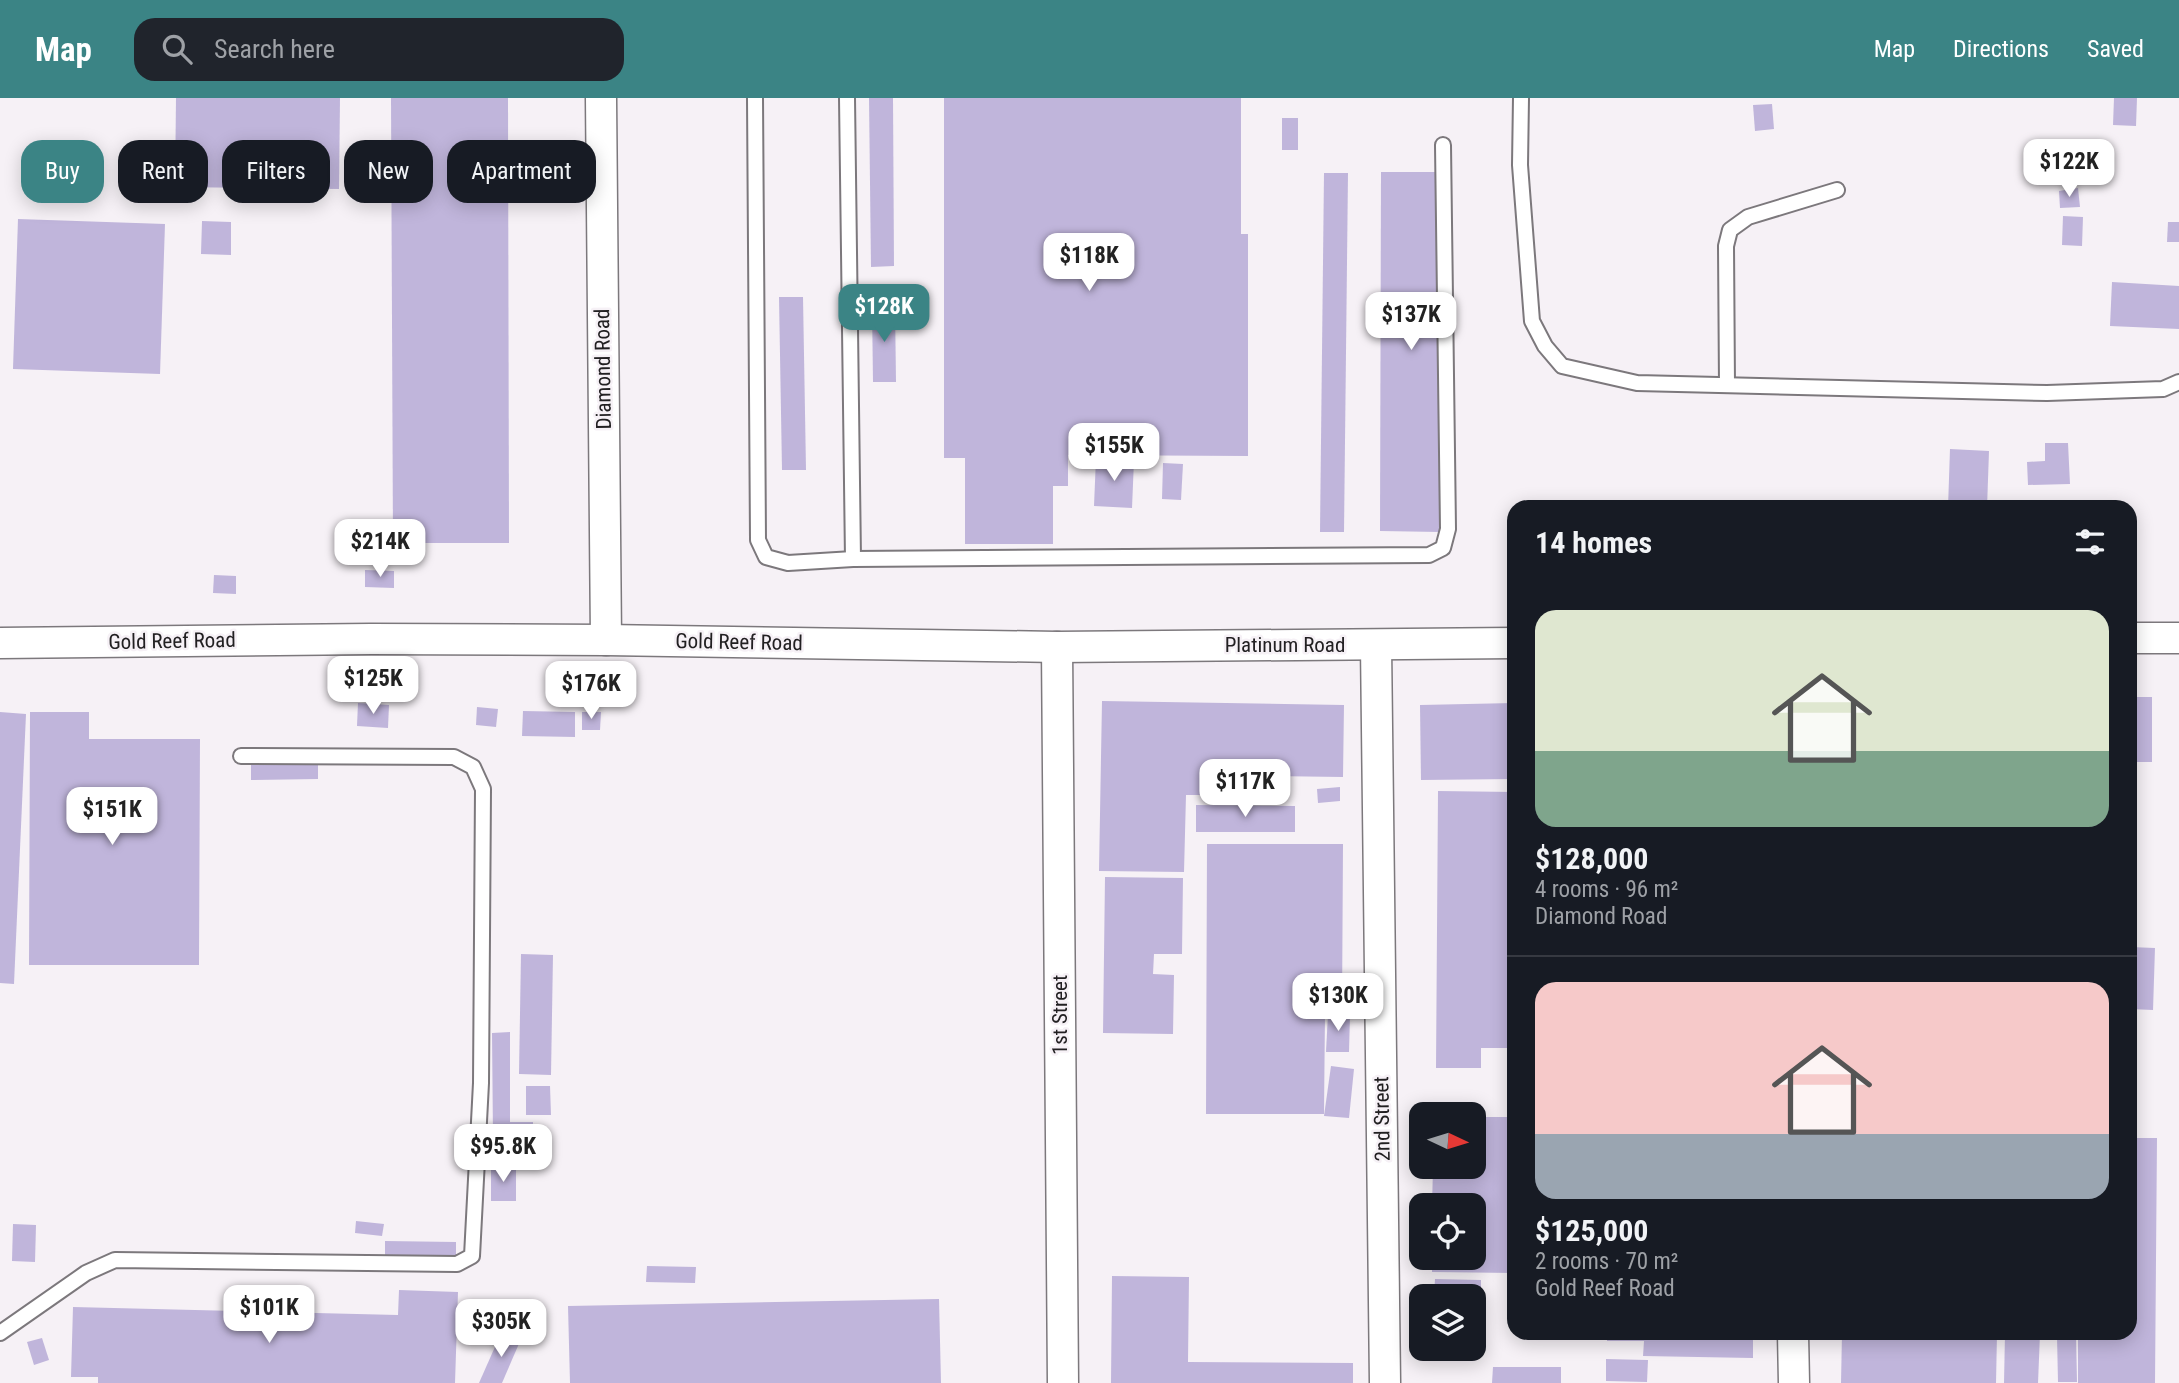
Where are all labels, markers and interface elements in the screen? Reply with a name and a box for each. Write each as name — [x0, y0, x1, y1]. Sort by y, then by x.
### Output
search box — [134, 18, 624, 81]
text: Map — [35, 30, 92, 69]
icon: search — [158, 30, 196, 68]
text: Search here — [214, 34, 335, 64]
text: Map — [1874, 35, 1915, 63]
text: Directions — [1953, 35, 2049, 63]
text: Saved — [2087, 35, 2144, 63]
chip: Buy — [21, 140, 104, 203]
chip: Rent — [118, 140, 208, 203]
chip: Filters — [222, 140, 330, 203]
chip: New — [344, 140, 433, 203]
chip: Apartment — [447, 140, 596, 203]
pin: $122K — [2020, 140, 2118, 199]
text: $122K — [2039, 148, 2099, 175]
pin: $118K — [1040, 234, 1138, 293]
text: $118K — [1059, 242, 1119, 269]
pin: $128K — [835, 285, 933, 344]
pin: $137K — [1362, 292, 1460, 352]
text: $128K — [854, 293, 914, 320]
text: $137K — [1381, 301, 1441, 328]
street label: Diamond Road — [590, 308, 616, 430]
pin: $155K — [1065, 424, 1163, 483]
text: $155K — [1084, 432, 1144, 459]
pin: $214K — [331, 519, 429, 579]
icon: filters — [2071, 523, 2109, 561]
text: 14 homes — [1535, 525, 1652, 560]
text: $214K — [350, 528, 410, 555]
street label: Gold Reef Road — [108, 628, 236, 654]
street label: Gold Reef Road — [675, 629, 803, 655]
street label: Platinum Road — [1225, 633, 1345, 657]
icon: home — [1759, 655, 1885, 781]
pin: $125K — [324, 656, 422, 716]
pin: $176K — [542, 662, 640, 721]
text: $125K — [343, 665, 403, 692]
text: $176K — [561, 670, 621, 697]
pin: $117K — [1196, 760, 1294, 819]
text: $117K — [1215, 768, 1275, 795]
pin: $151K — [63, 788, 161, 847]
text: $151K — [82, 796, 142, 823]
text: $128,000 — [1535, 841, 1648, 876]
text: 4 rooms · 96 m² — [1535, 876, 1678, 903]
text: Diamond Road — [1535, 903, 1667, 930]
pin: $130K — [1289, 974, 1387, 1033]
street label: 1st Street — [1048, 975, 1072, 1055]
text: $130K — [1308, 982, 1368, 1009]
icon: home — [1759, 1027, 1885, 1153]
street label: 2nd Street — [1369, 1076, 1395, 1162]
north arrow — [1409, 1102, 1486, 1180]
map controls — [1409, 1102, 1486, 1361]
pin: $95.8K — [446, 1124, 560, 1184]
text: $95.8K — [470, 1133, 536, 1160]
button: locate — [1409, 1193, 1486, 1270]
text: $125,000 — [1535, 1213, 1648, 1248]
text: 2 rooms · 70 m² — [1535, 1248, 1678, 1275]
text: Gold Reef Road — [1535, 1275, 1675, 1302]
button: layers — [1409, 1284, 1486, 1361]
pin: $101K — [220, 1286, 318, 1345]
text: $101K — [239, 1294, 299, 1321]
pin: $305K — [452, 1300, 550, 1359]
text: $305K — [471, 1308, 531, 1335]

